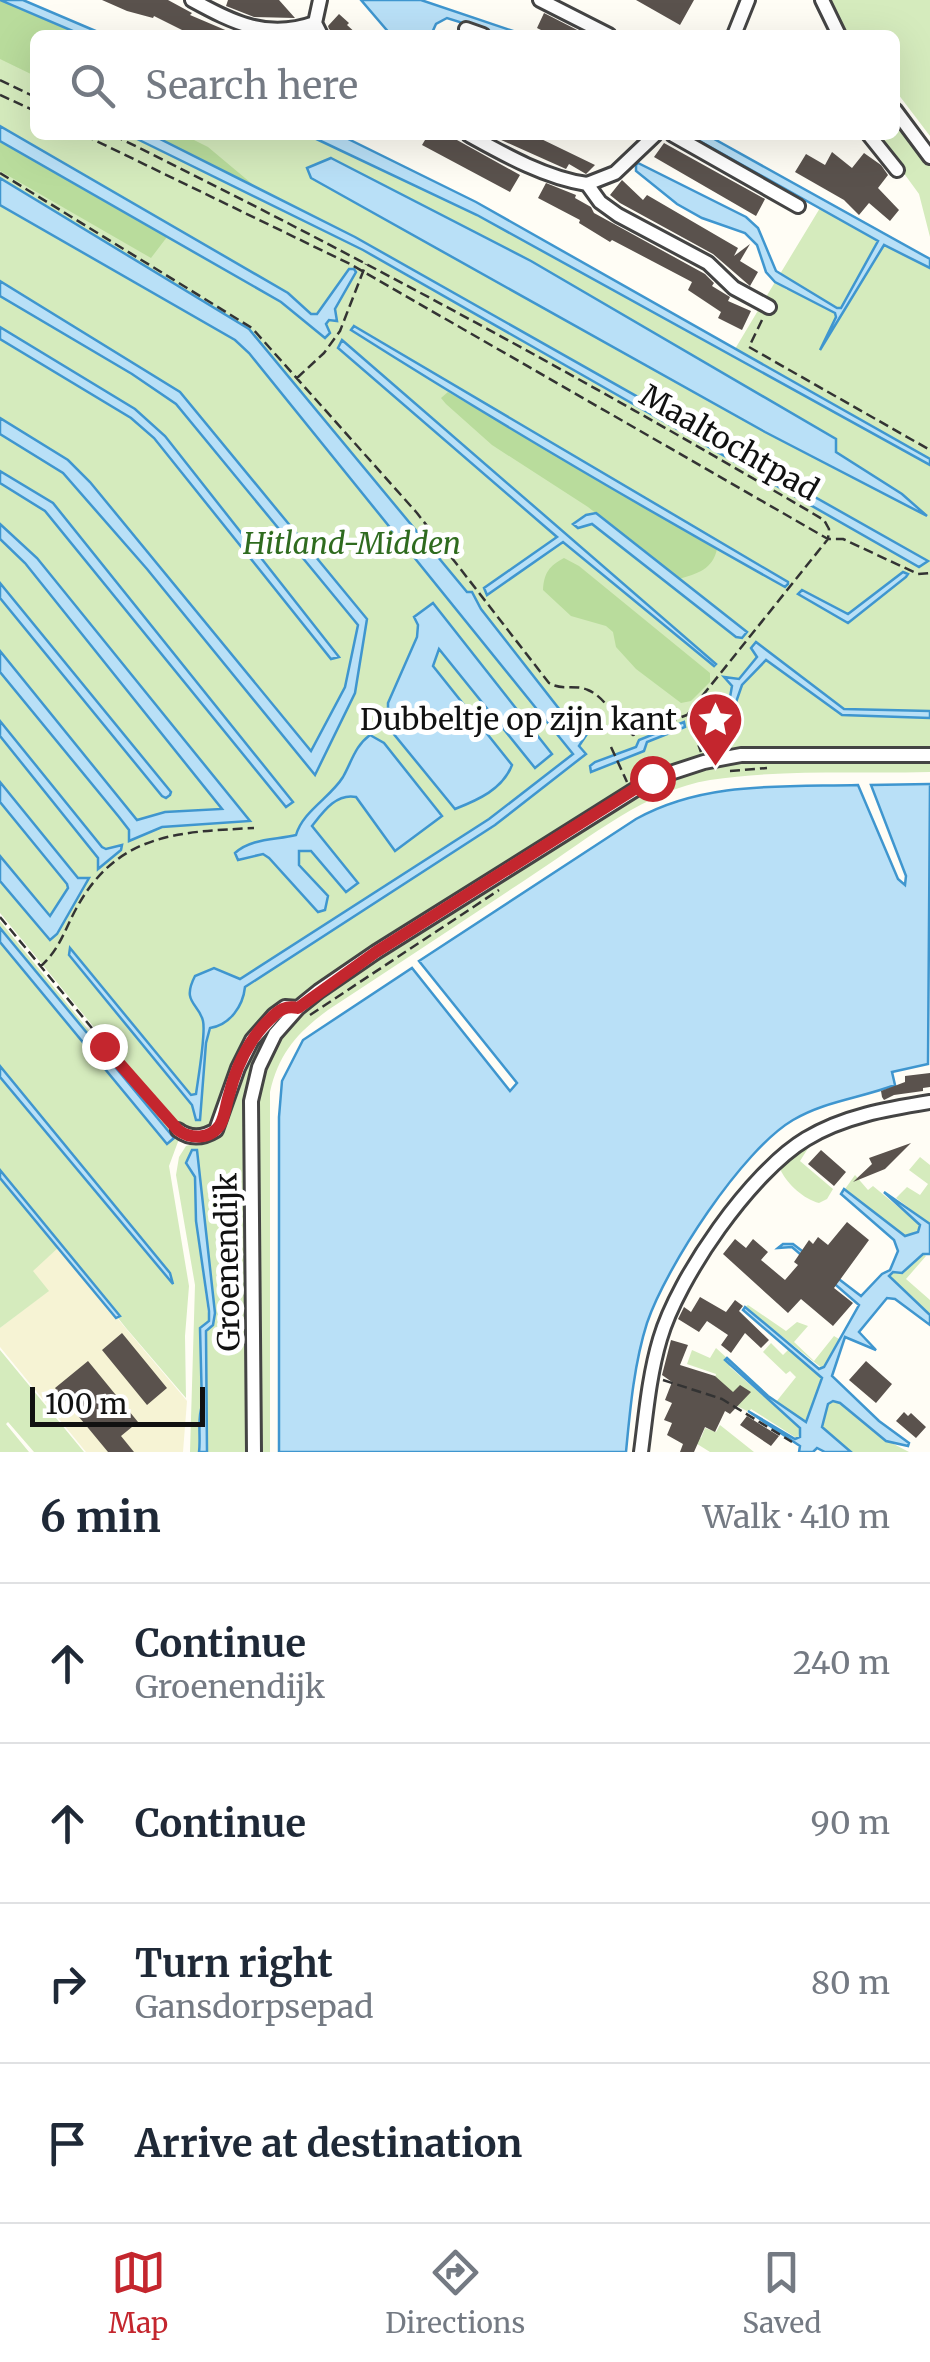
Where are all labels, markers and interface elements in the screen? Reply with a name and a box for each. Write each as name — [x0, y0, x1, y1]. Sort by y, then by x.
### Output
search box — [30, 30, 900, 140]
icon: search — [65, 58, 120, 113]
text: Search here — [145, 62, 358, 109]
street label: Maaltochtpad — [633, 376, 826, 509]
park label: Hitland-Midden — [242, 524, 461, 562]
place icon: Dubbeltje op zijn kant — [686, 690, 746, 769]
place label: Dubbeltje op zijn kant — [360, 700, 677, 738]
route start — [630, 756, 676, 802]
route end — [82, 1024, 128, 1070]
street label: Groenendijk — [206, 1173, 248, 1351]
scale bar — [30, 1382, 205, 1426]
text: 100 m — [45, 1386, 127, 1422]
text: 6 min — [40, 1491, 161, 1543]
text: Walk · 410 m — [703, 1497, 890, 1537]
text: Continue — [135, 1620, 306, 1667]
icon: ahead — [40, 1636, 95, 1691]
text: 240 m — [793, 1643, 890, 1683]
text: Groenendijk — [135, 1667, 325, 1707]
icon: ahead — [40, 1796, 95, 1851]
text: Continue — [135, 1800, 306, 1847]
text: 90 m — [811, 1803, 890, 1843]
text: Turn right — [135, 1940, 333, 1987]
icon: right — [40, 1956, 95, 2011]
text: 80 m — [811, 1963, 890, 2003]
text: Gansdorpsepad — [135, 1987, 374, 2027]
icon: arrive — [40, 2116, 95, 2171]
text: Arrive at destination — [135, 2120, 522, 2167]
tab: Map — [108, 2245, 168, 2341]
tab: Directions — [385, 2245, 525, 2341]
tab: Saved — [742, 2245, 821, 2341]

